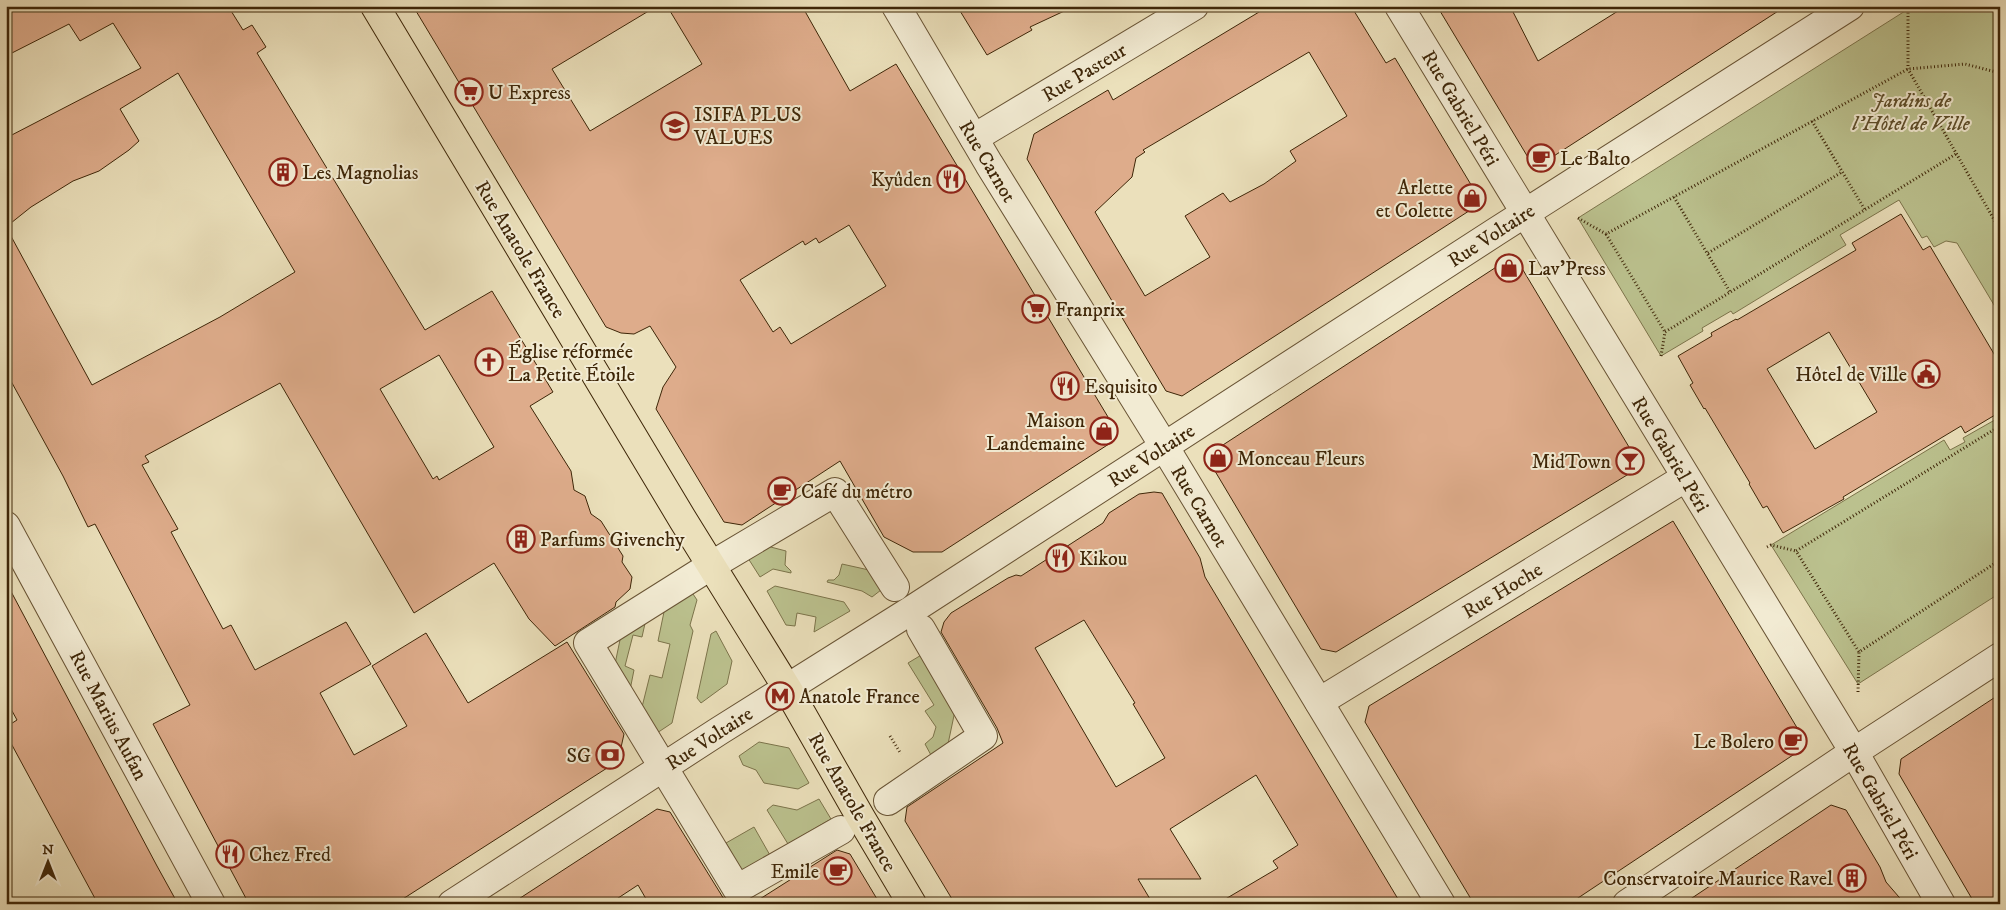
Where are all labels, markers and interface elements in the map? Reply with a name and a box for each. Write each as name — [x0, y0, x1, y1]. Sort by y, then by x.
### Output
street label: Rue Pasteur — [1038, 38, 1132, 108]
street label: Rue Gabriel Péri — [1415, 46, 1504, 171]
supermarket icon: U Express — [454, 77, 484, 107]
place label: U Express — [488, 81, 571, 106]
park label: Jardins de l'Hôtel de Ville — [1851, 89, 1971, 137]
place label: ISIFA PLUS VALUES — [693, 103, 801, 151]
school or university icon: ISIFA PLUS VALUES — [660, 111, 690, 141]
street label: Rue Carnot — [952, 116, 1021, 207]
cafe icon: Le Balto — [1526, 143, 1556, 173]
place label: Le Balto — [1560, 147, 1630, 172]
building icon: Les Magnolias — [268, 157, 298, 187]
place label: Les Magnolias — [302, 161, 419, 186]
restaurant icon: Kyûden — [936, 164, 966, 194]
place label: Kyûden — [871, 168, 933, 193]
street label: Rue Anatole France — [469, 176, 571, 323]
place label: Arlette et Colette — [1376, 176, 1453, 224]
shop icon: Arlette et Colette — [1457, 183, 1487, 213]
street label: Rue Voltaire — [1444, 199, 1540, 274]
shop icon: Lav'Press — [1494, 253, 1524, 283]
place label: Lav'Press — [1528, 257, 1606, 282]
supermarket icon: Franprix — [1021, 294, 1051, 324]
place label: Franprix — [1055, 298, 1125, 323]
place label: Église réformée La Petite Étoile — [508, 340, 635, 388]
church icon: Église réformée La Petite Étoile — [474, 347, 504, 377]
public building icon: Hôtel de Ville — [1911, 359, 1941, 389]
place label: Hôtel de Ville — [1795, 363, 1907, 388]
restaurant icon: Esquisito — [1050, 371, 1080, 401]
place label: Esquisito — [1084, 375, 1157, 400]
street label: Rue Gabriel Péri — [1625, 392, 1714, 517]
place label: Maison Landemaine — [986, 409, 1086, 457]
shop icon: Maison Landemaine — [1089, 416, 1119, 446]
street label: Rue Voltaire — [1104, 419, 1200, 494]
shop icon: Monceau Fleurs — [1203, 443, 1233, 473]
bar icon: MidTown — [1615, 446, 1645, 476]
place label: Monceau Fleurs — [1237, 447, 1365, 472]
place label: MidTown — [1532, 450, 1612, 475]
street label: Rue Carnot — [1164, 461, 1233, 552]
cafe icon: Café du métro — [767, 476, 797, 506]
place label: Café du métro — [801, 480, 912, 505]
building icon: Parfums Givenchy — [506, 524, 536, 554]
place label: Parfums Givenchy — [540, 528, 685, 553]
restaurant icon: Kikou — [1045, 543, 1075, 573]
place label: Kikou — [1079, 547, 1127, 572]
street label: Rue Hoche — [1458, 558, 1547, 625]
street label: Rue Marius Aufan — [63, 647, 153, 785]
metro station icon: Anatole France — [765, 681, 795, 711]
place label: Anatole France — [799, 685, 920, 710]
street label: Rue Voltaire — [662, 702, 758, 777]
cafe icon: Le Bolero — [1778, 726, 1808, 756]
street label: Rue Anatole France — [802, 729, 902, 877]
place label: Le Bolero — [1693, 730, 1774, 755]
street label: Rue Gabriel Péri — [1836, 739, 1923, 865]
bank icon: SG — [595, 740, 625, 770]
place label: SG — [567, 744, 591, 769]
north arrow — [22, 838, 72, 888]
restaurant icon: Chez Fred — [215, 839, 245, 869]
text: N — [42, 841, 54, 859]
place label: Chez Fred — [249, 843, 331, 868]
cafe icon: Emile — [823, 856, 853, 886]
place label: Emile — [770, 860, 819, 885]
building icon: Conservatoire Maurice Ravel — [1837, 863, 1867, 893]
place label: Conservatoire Maurice Ravel — [1603, 867, 1833, 892]

